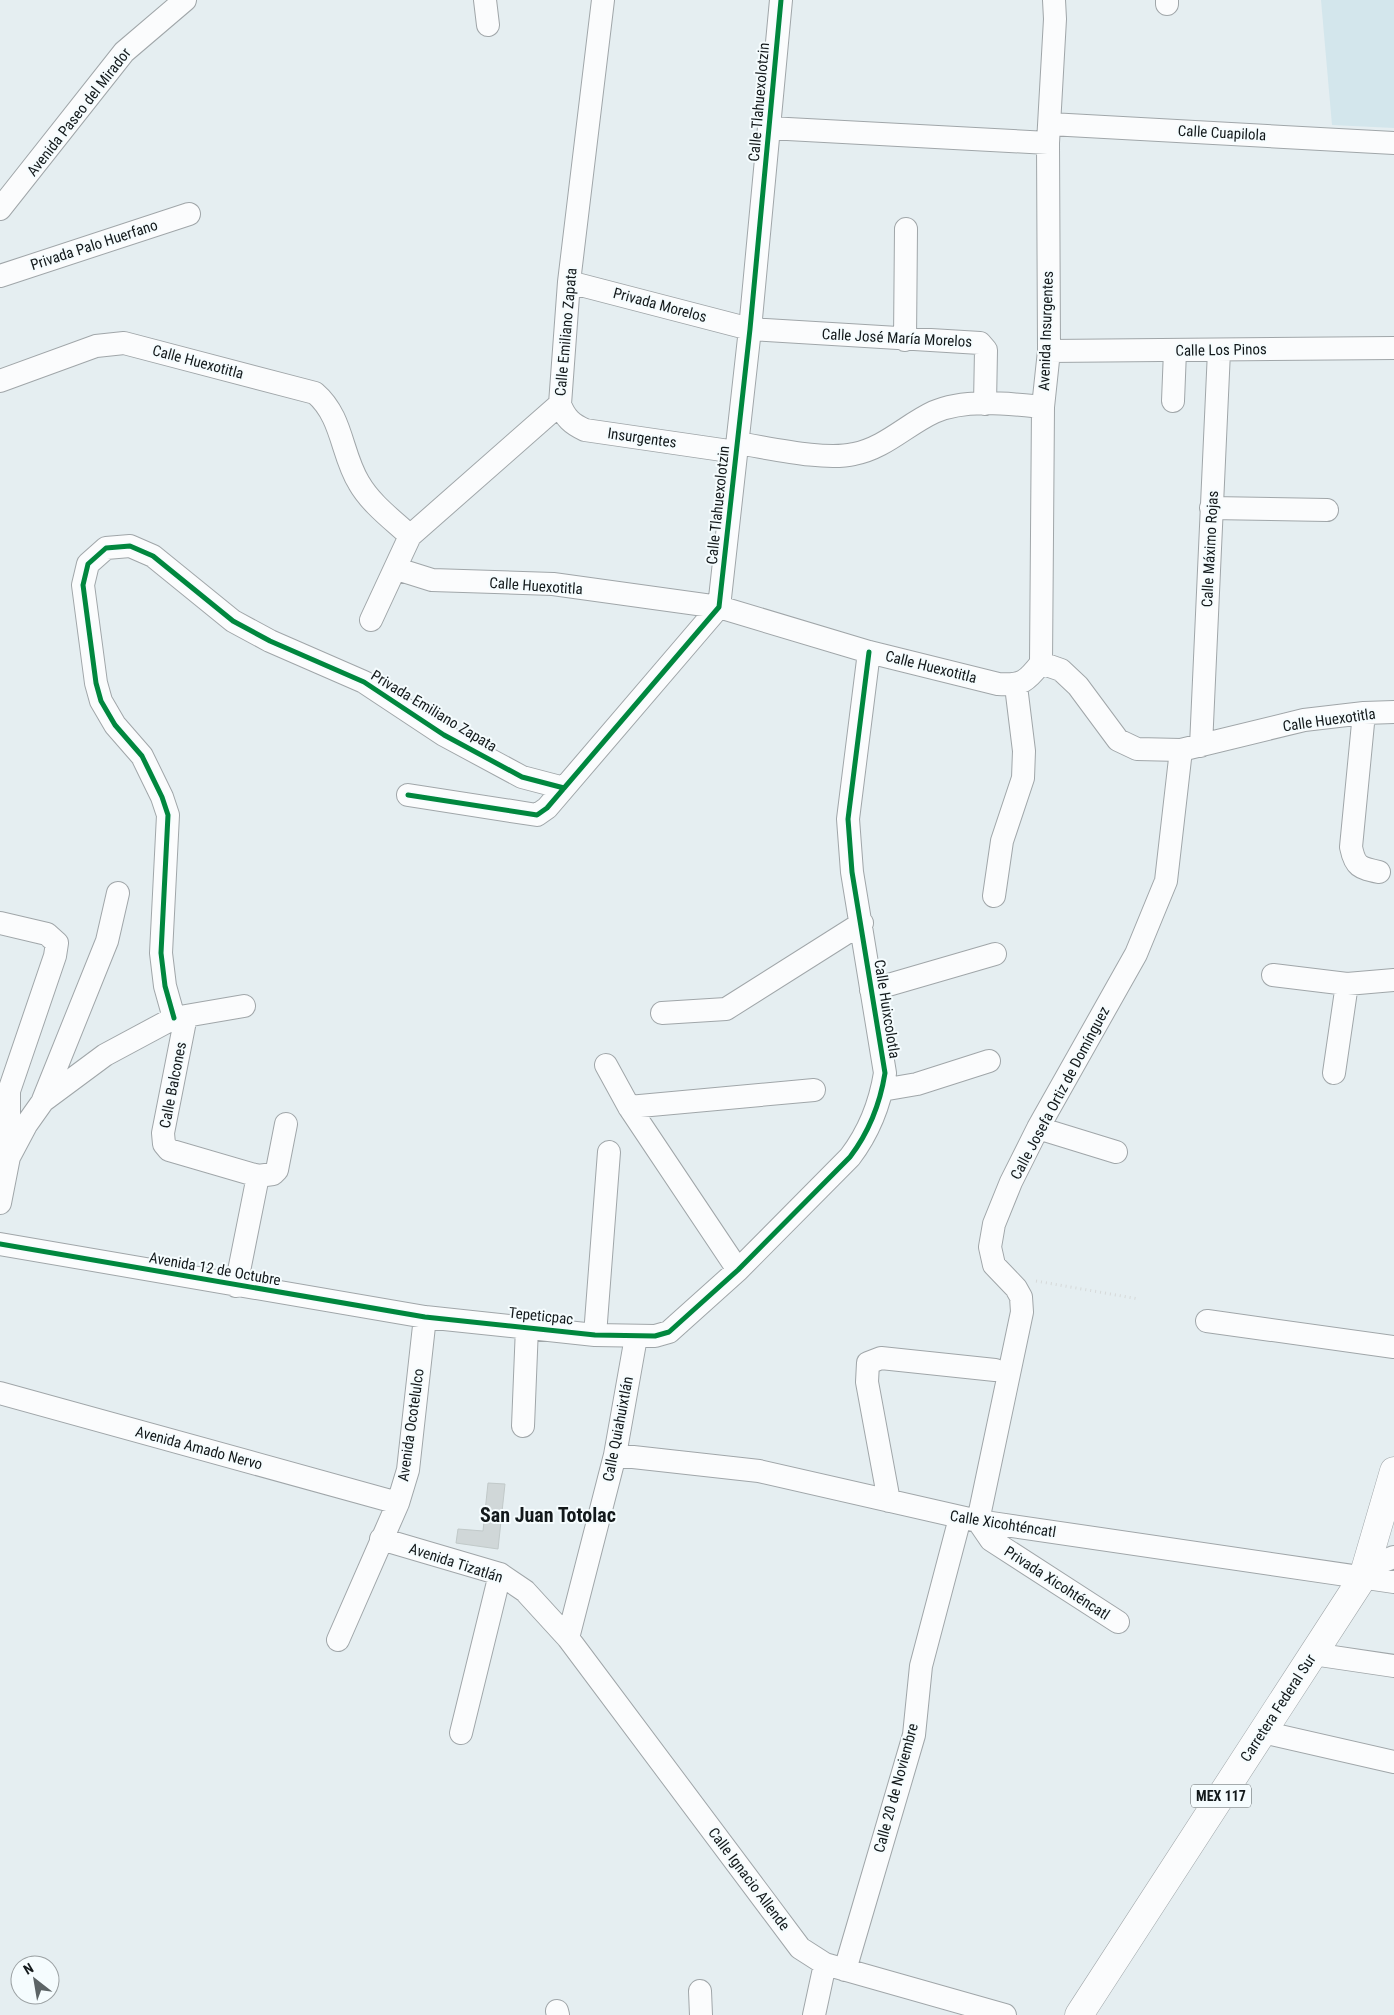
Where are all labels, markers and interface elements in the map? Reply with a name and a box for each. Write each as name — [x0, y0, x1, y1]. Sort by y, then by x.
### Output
street label: Calle Tlahuexolotzin — [745, 42, 773, 162]
street label: Avenida Paseo del Mirador — [23, 44, 135, 180]
street label: Calle Cuapilola — [1177, 122, 1267, 144]
street label: Privada Palo Huerfano — [28, 216, 160, 274]
street label: Calle Emiliano Zapata — [551, 267, 581, 397]
street label: Avenida Insurgentes — [1035, 271, 1057, 391]
street label: Privada Morelos — [611, 284, 709, 326]
street label: Calle José María Morelos — [821, 325, 973, 351]
street label: Calle Los Pinos — [1175, 340, 1267, 360]
street label: Calle Huexotitla — [150, 341, 246, 383]
street label: Insurgentes — [606, 424, 678, 452]
street label: Calle Tlahuexolotzin — [703, 445, 733, 565]
street label: Calle Máximo Rojas — [1198, 490, 1222, 608]
street label: Calle Huexotitla — [489, 574, 583, 598]
street label: Calle Huexotitla — [883, 647, 979, 687]
street label: Privada Emiliano Zapata — [368, 666, 500, 756]
street label: Calle Huexotitla — [1281, 705, 1377, 735]
street label: Calle Huixcolotla — [870, 958, 904, 1060]
street label: Calle Josefa Ortiz de Domínguez — [1007, 1003, 1113, 1183]
street label: Calle Balcones — [156, 1040, 190, 1130]
street label: Avenida 12 de Octubre — [148, 1249, 282, 1289]
street label: Tepeticpac — [508, 1304, 574, 1328]
street label: Avenida Ocotelulco — [394, 1367, 428, 1483]
street label: Calle Quiahuixtlán — [599, 1375, 637, 1483]
street label: Avenida Amado Nervo — [133, 1422, 265, 1474]
district label: San Juan Totolac — [480, 1503, 616, 1527]
street label: Calle Xicohténcatl — [949, 1507, 1057, 1541]
street label: Avenida Tizatlán — [407, 1539, 505, 1587]
street label: Privada Xicohténcatl — [1001, 1542, 1113, 1624]
street label: Carretera Federal Sur — [1237, 1650, 1320, 1765]
street label: Calle 20 de Noviembre — [870, 1721, 922, 1855]
road number: MEX 117 — [1191, 1784, 1251, 1808]
street label: Calle Ignacio Allende — [704, 1824, 794, 1934]
north arrow — [10, 1955, 60, 2005]
text: N — [21, 1960, 36, 1978]

